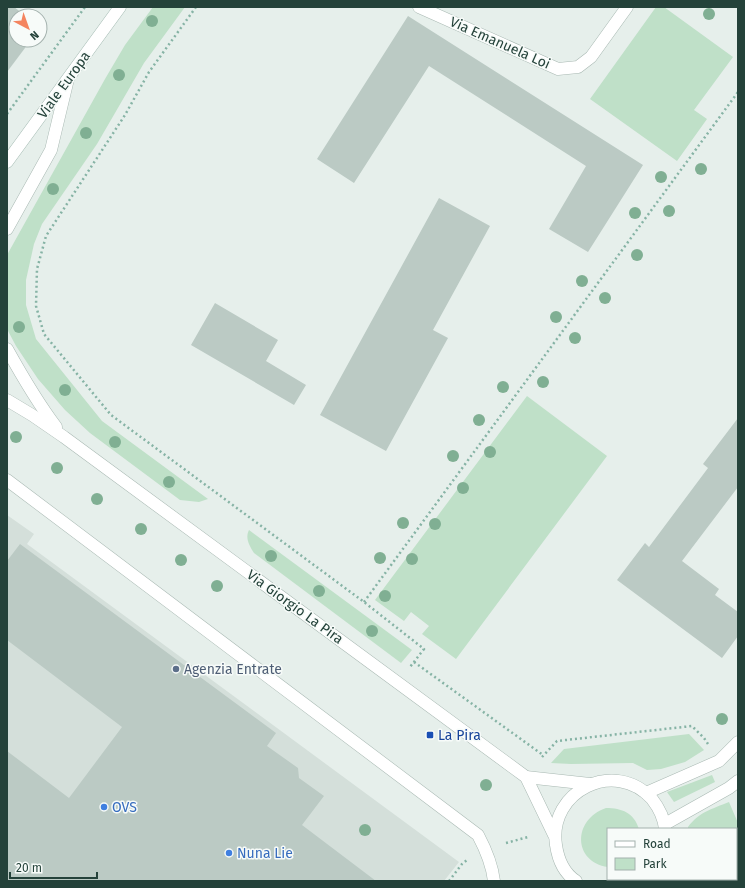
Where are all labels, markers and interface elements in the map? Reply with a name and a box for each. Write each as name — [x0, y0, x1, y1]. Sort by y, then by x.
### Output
north arrow — [8, 8, 48, 48]
street label: Via Emanuela Loi — [447, 13, 553, 73]
text: N — [27, 28, 41, 42]
street label: Viale Europa — [34, 48, 94, 122]
street label: Via Giorgio La Pira — [243, 566, 347, 648]
place label: Agenzia Entrate — [184, 661, 282, 678]
marker: Agenzia Entrate — [171, 664, 181, 674]
place label: La Pira — [438, 727, 481, 744]
marker: La Pira — [425, 730, 435, 740]
place label: OVS — [112, 799, 137, 816]
marker: OVS — [99, 802, 109, 812]
legend — [607, 828, 737, 880]
text: Road — [643, 837, 671, 851]
place label: Nuna Lie — [237, 845, 293, 862]
marker: Nuna Lie — [224, 848, 234, 858]
scale bar — [10, 854, 97, 880]
text: Park — [643, 857, 667, 871]
text: 20 m — [16, 861, 42, 875]

